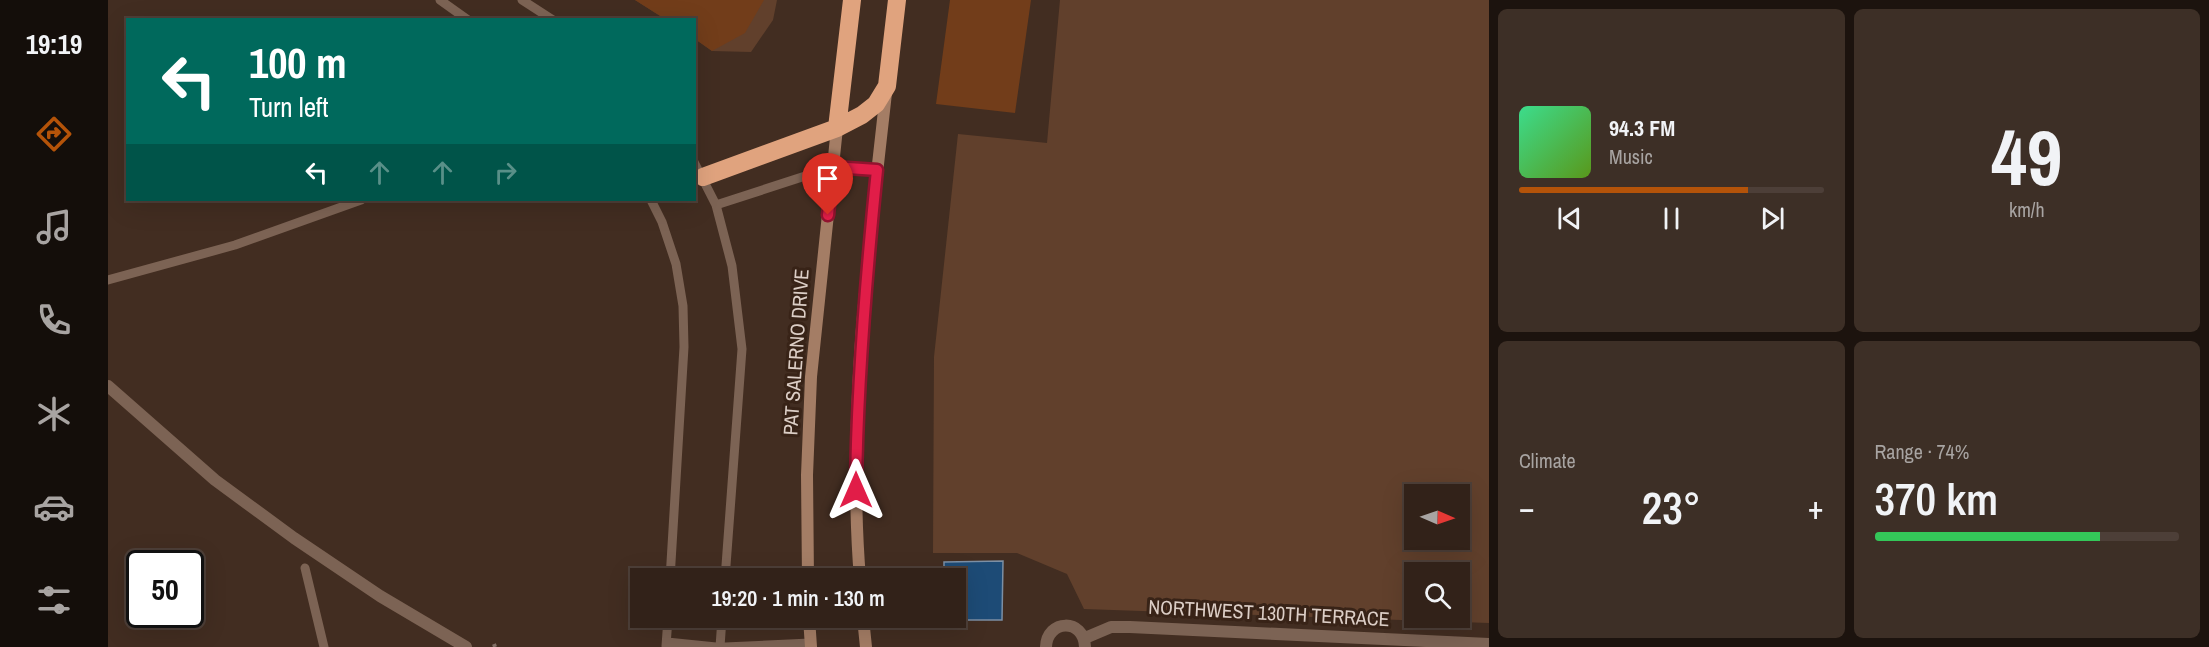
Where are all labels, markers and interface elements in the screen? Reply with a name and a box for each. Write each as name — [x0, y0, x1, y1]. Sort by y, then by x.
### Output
text: 19:19 — [26, 26, 82, 62]
text: 100 m — [249, 35, 347, 91]
icon: left — [150, 42, 228, 120]
text: Turn left — [249, 89, 328, 125]
text: 49 — [1991, 104, 2062, 209]
icon: directions — [33, 113, 75, 155]
text: 94.3 FM — [1609, 113, 1675, 143]
text: Music — [1609, 143, 1653, 170]
pin — [802, 153, 853, 215]
icon: left — [300, 156, 333, 189]
icon: ahead — [363, 156, 396, 189]
icon: ahead — [426, 156, 459, 189]
icon: right — [489, 156, 522, 189]
icon: arrive — [811, 162, 844, 195]
text: km/h — [2009, 196, 2045, 223]
icon: previous — [1553, 202, 1586, 235]
icon: pause — [1655, 202, 1688, 235]
icon: next — [1756, 202, 1789, 235]
icon: music — [33, 206, 75, 248]
street label: PAT SALERNO DRIVE — [776, 268, 815, 436]
icon: phone — [33, 299, 75, 341]
icon: climate — [33, 393, 75, 435]
text: Range · 74% — [1875, 438, 1969, 465]
text: Climate — [1519, 447, 1576, 474]
position arrow — [824, 458, 888, 522]
text: 370 km — [1875, 468, 1998, 529]
text: 23° — [1642, 477, 1701, 538]
north arrow — [1404, 484, 1470, 550]
map controls — [1404, 484, 1470, 628]
text: − — [1519, 485, 1535, 529]
text: + — [1808, 485, 1823, 529]
icon: car — [33, 486, 75, 528]
speed limit sign: 50 — [126, 550, 204, 628]
button: search — [1404, 562, 1470, 628]
icon: filters — [33, 579, 75, 621]
text: 19:20 · 1 min · 130 m — [711, 583, 885, 613]
street label: NORTHWEST 130TH TERRACE — [1148, 593, 1390, 632]

